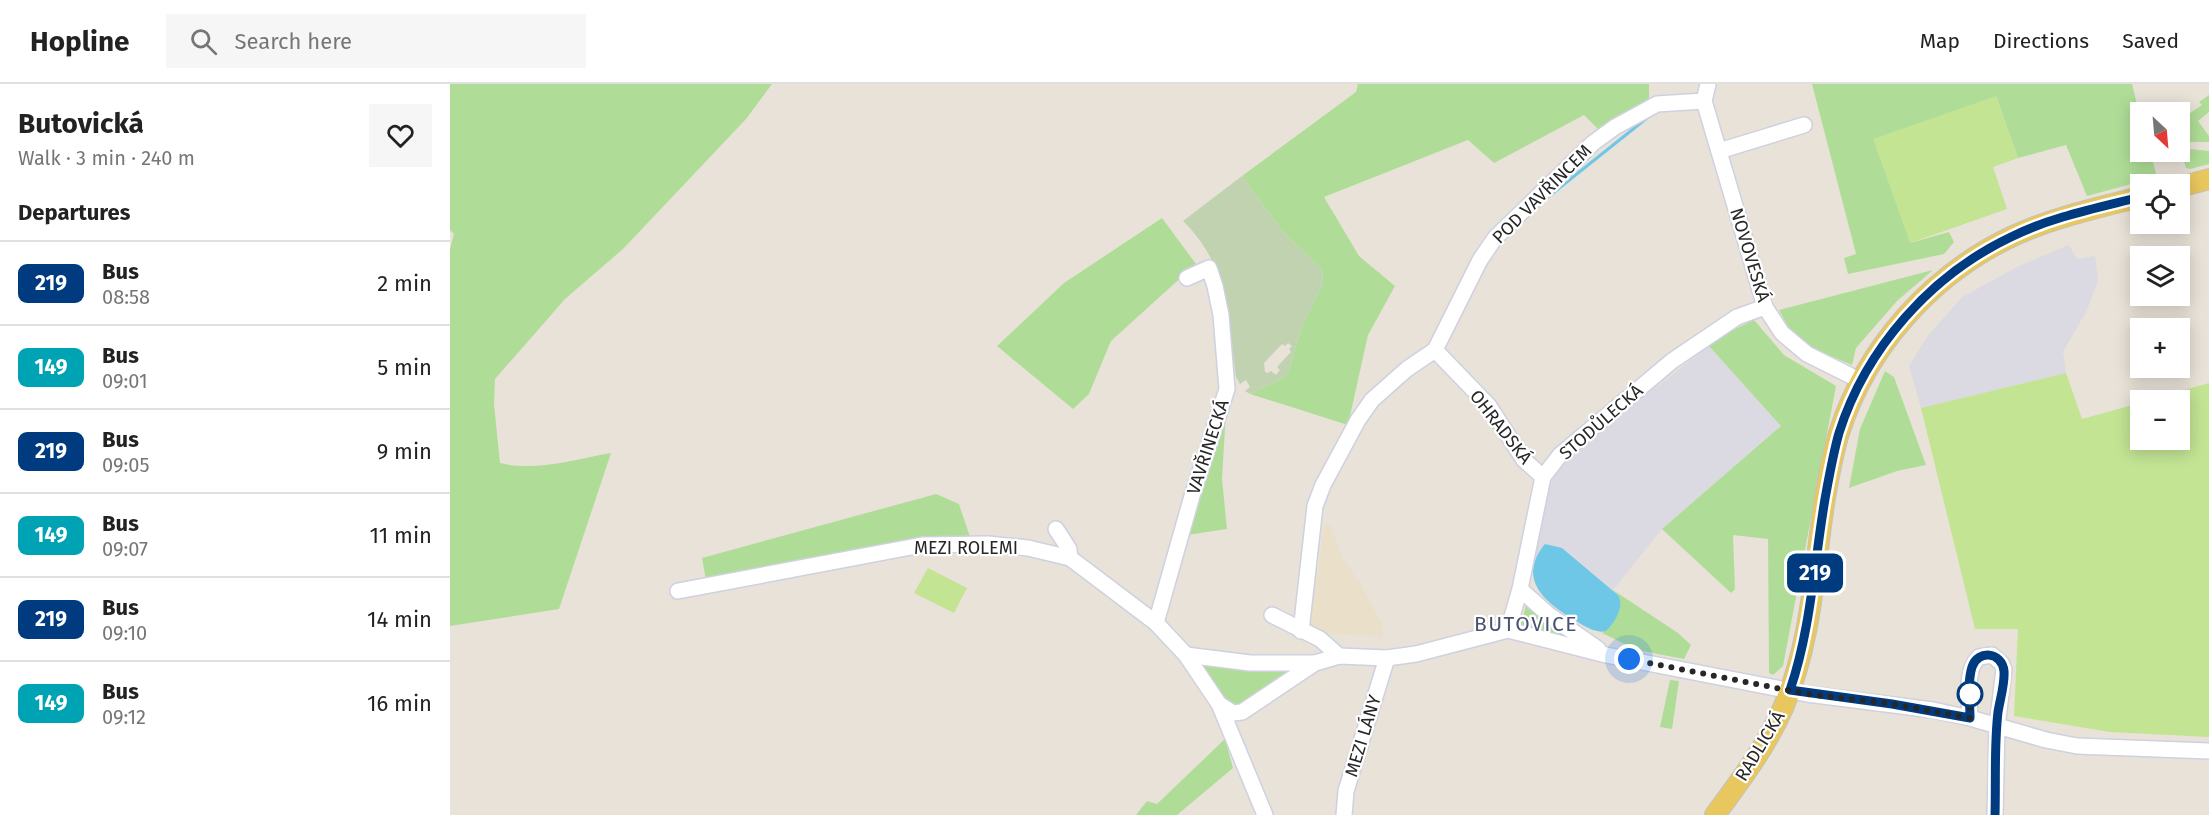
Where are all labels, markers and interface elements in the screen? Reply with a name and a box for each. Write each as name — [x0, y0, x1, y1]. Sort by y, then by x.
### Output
search box — [166, 14, 586, 68]
text: Hopline — [30, 25, 130, 58]
icon: search — [187, 25, 220, 58]
text: Search here — [235, 28, 352, 55]
text: Map — [1920, 28, 1960, 54]
text: Directions — [1993, 28, 2089, 54]
text: Saved — [2122, 28, 2179, 54]
north arrow — [2130, 102, 2190, 162]
map controls — [2130, 102, 2190, 450]
button: heart — [369, 104, 432, 167]
text: Butovická — [18, 107, 144, 140]
street label: POD VAVŘINCEM — [1488, 140, 1596, 248]
text: Walk · 3 min · 240 m — [18, 146, 195, 170]
button: locate — [2130, 174, 2190, 234]
text: Departures — [18, 199, 130, 226]
street label: NOVOVESKÁ — [1725, 205, 1776, 305]
button: layers — [2130, 246, 2190, 306]
text: Bus — [102, 258, 139, 285]
text: 219 — [35, 270, 67, 296]
text: 2 min — [377, 270, 432, 297]
text: 08:58 — [102, 285, 150, 309]
button: + — [2130, 318, 2190, 378]
text: Bus — [102, 342, 139, 369]
text: 149 — [35, 354, 67, 380]
text: 5 min — [377, 354, 432, 381]
text: 09:01 — [102, 369, 148, 393]
street label: STODŮLECKÁ — [1554, 379, 1648, 464]
street label: OHRADSKÁ — [1465, 385, 1538, 469]
button: − — [2130, 390, 2190, 450]
street label: VAVŘINECKÁ — [1181, 396, 1234, 497]
text: Bus — [102, 426, 139, 453]
text: 219 — [35, 438, 67, 464]
text: 9 min — [377, 438, 432, 465]
text: 09:05 — [102, 453, 149, 477]
text: Bus — [102, 510, 139, 537]
text: 149 — [35, 522, 67, 548]
text: 11 min — [369, 522, 432, 549]
text: 09:07 — [102, 537, 148, 561]
street label: MEZI ROLEMI — [914, 537, 1018, 559]
line badge: 219 — [1780, 554, 1850, 592]
text: 219 — [1799, 560, 1831, 586]
text: Bus — [102, 594, 139, 621]
text: 219 — [35, 606, 67, 632]
text: 14 min — [367, 606, 432, 633]
district label: BUTOVICE — [1474, 611, 1578, 637]
text: 09:10 — [102, 621, 147, 645]
your location — [1614, 644, 1644, 674]
text: Bus — [102, 678, 139, 705]
unlabelled marker — [1957, 681, 1983, 707]
text: 149 — [35, 690, 67, 716]
text: 16 min — [367, 690, 432, 717]
street label: MEZI LÁNY — [1339, 692, 1386, 780]
text: 09:12 — [102, 705, 146, 729]
street label: RADLICKÁ — [1730, 706, 1790, 785]

